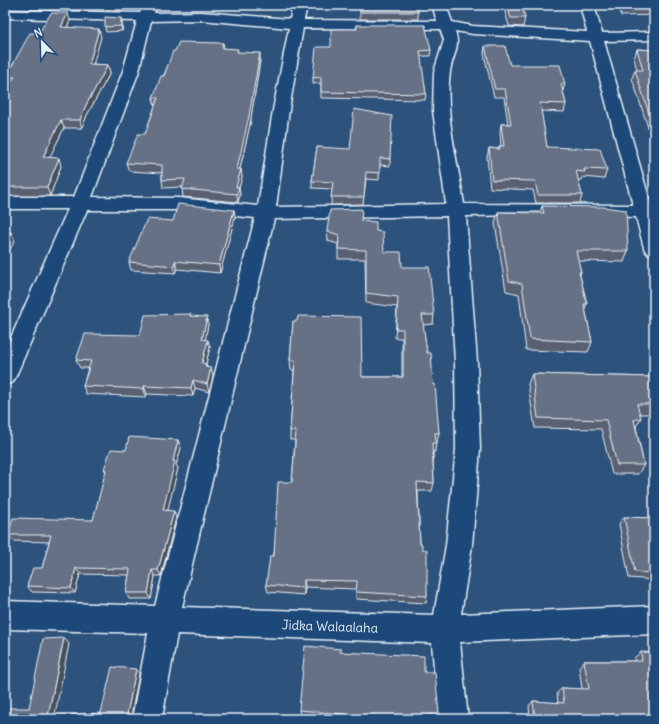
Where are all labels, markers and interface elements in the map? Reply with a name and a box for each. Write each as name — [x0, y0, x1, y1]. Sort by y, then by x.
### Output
north arrow — [22, 22, 62, 62]
text: N — [32, 25, 44, 41]
street label: Jidka Walaalaha — [282, 616, 378, 637]

